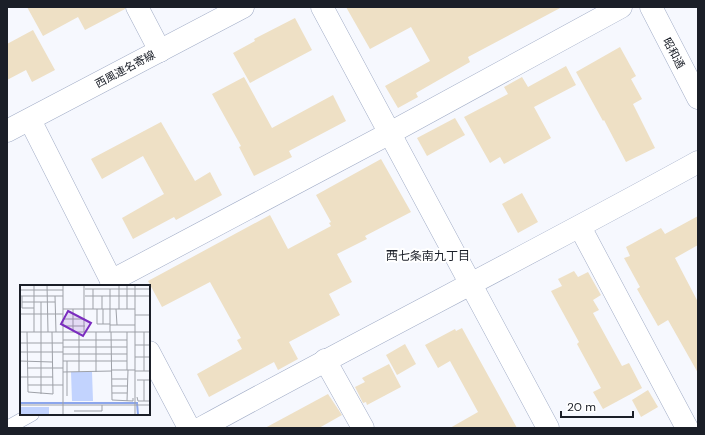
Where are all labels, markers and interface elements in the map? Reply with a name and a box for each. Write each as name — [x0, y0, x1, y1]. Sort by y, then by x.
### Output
street label: 昭和通 — [660, 35, 688, 71]
street label: 西風連名寄線 — [93, 47, 157, 91]
district label: 西七条南九丁目 — [386, 248, 470, 264]
inset map — [20, 285, 150, 415]
scale bar — [561, 393, 633, 419]
text: 20 m — [567, 399, 596, 415]

